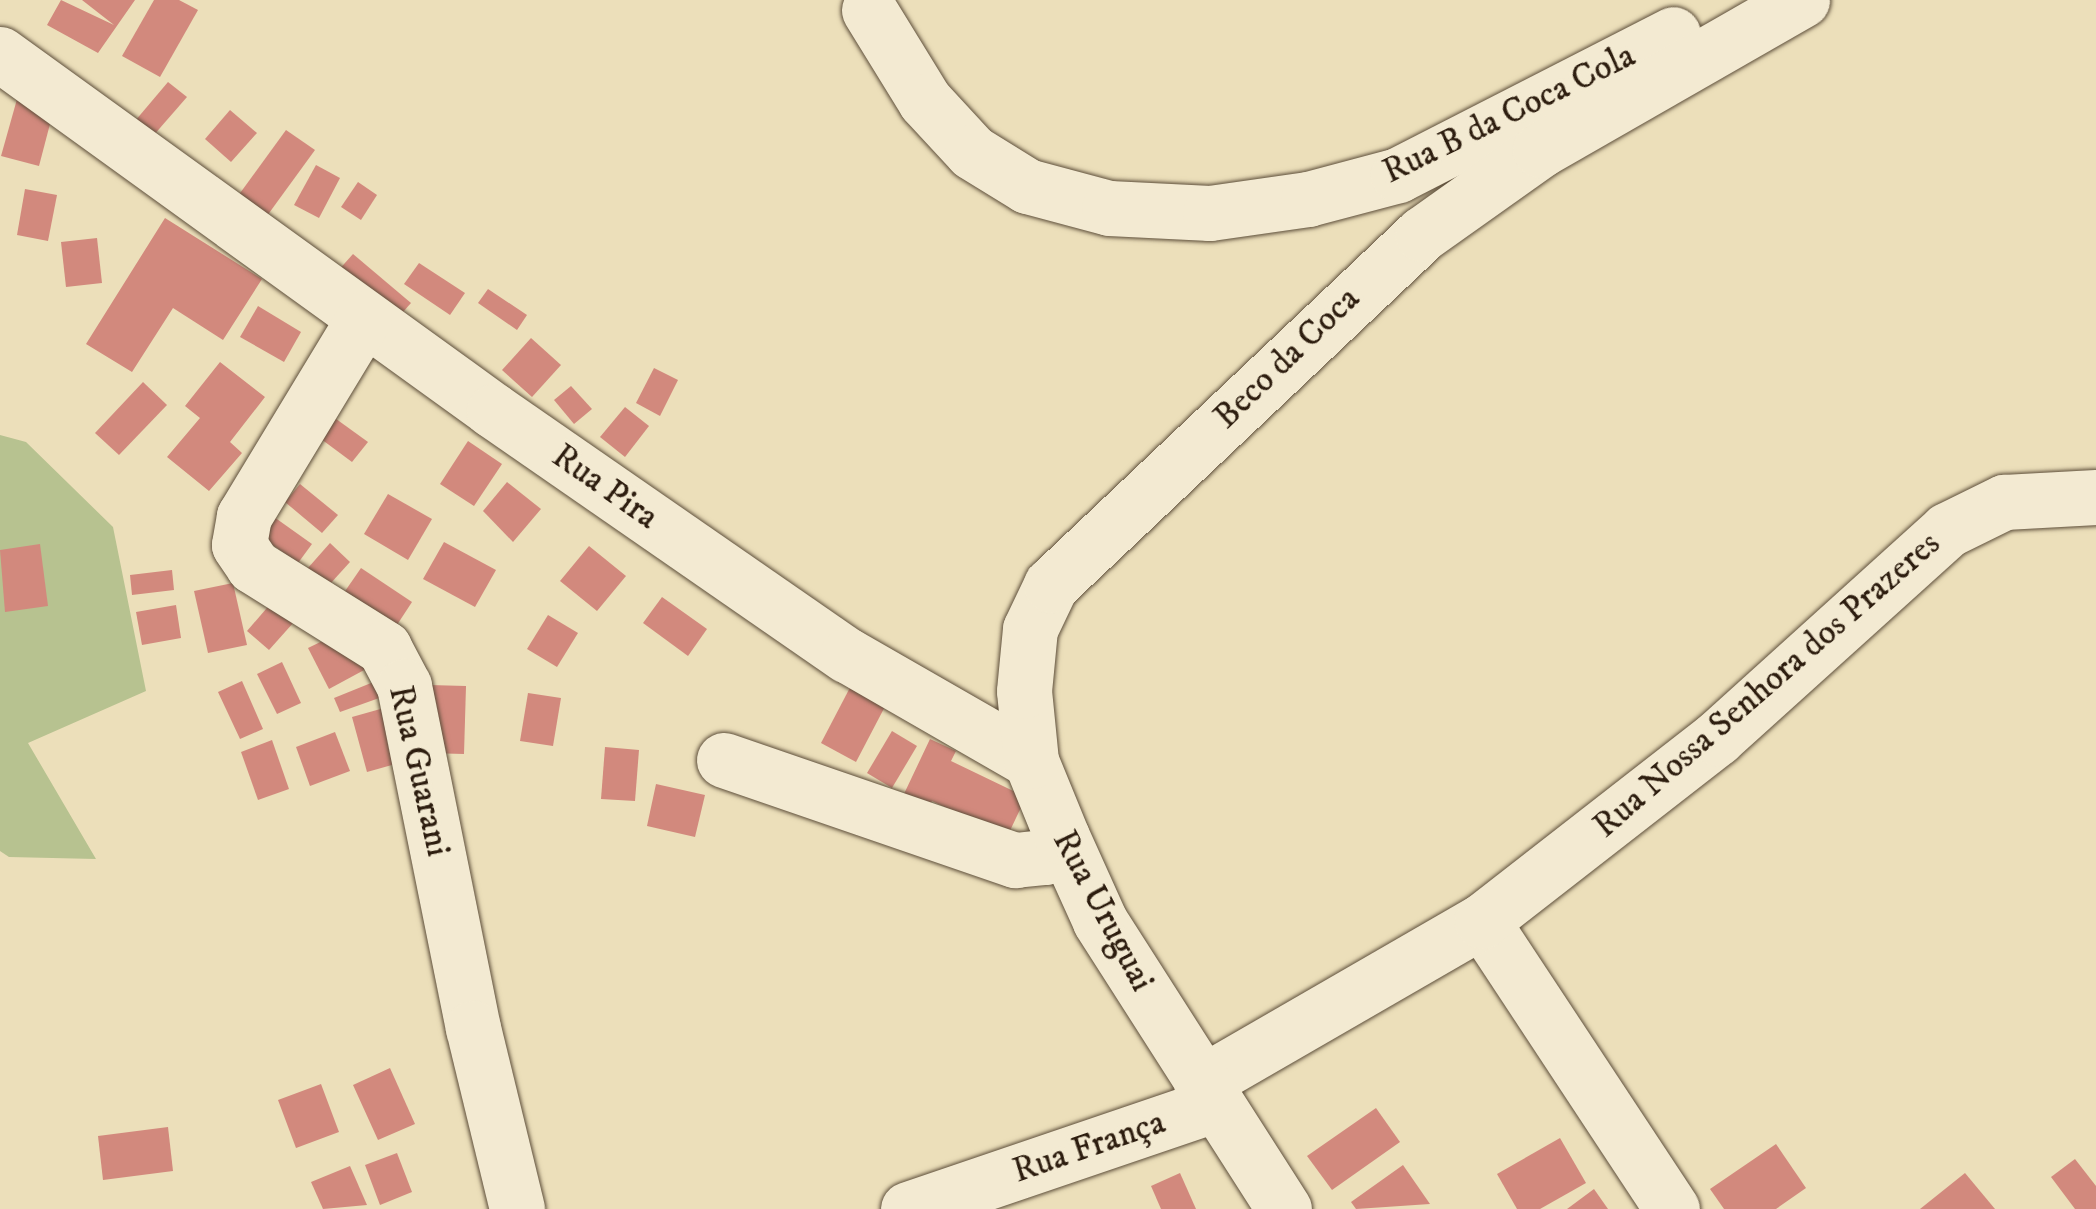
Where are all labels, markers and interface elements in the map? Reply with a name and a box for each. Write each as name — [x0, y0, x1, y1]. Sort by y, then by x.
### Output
street label: Rua B da Coca Cola — [1376, 35, 1642, 193]
street label: Beco da Coca — [1205, 278, 1369, 438]
street label: Rua Pira — [544, 435, 666, 539]
street label: Rua Nossa Senhora dos Prazeres — [1585, 523, 1949, 847]
street label: Rua Guarani — [379, 682, 459, 860]
street label: Rua Uruguai — [1043, 823, 1163, 999]
street label: Rua França — [1007, 1101, 1171, 1193]

